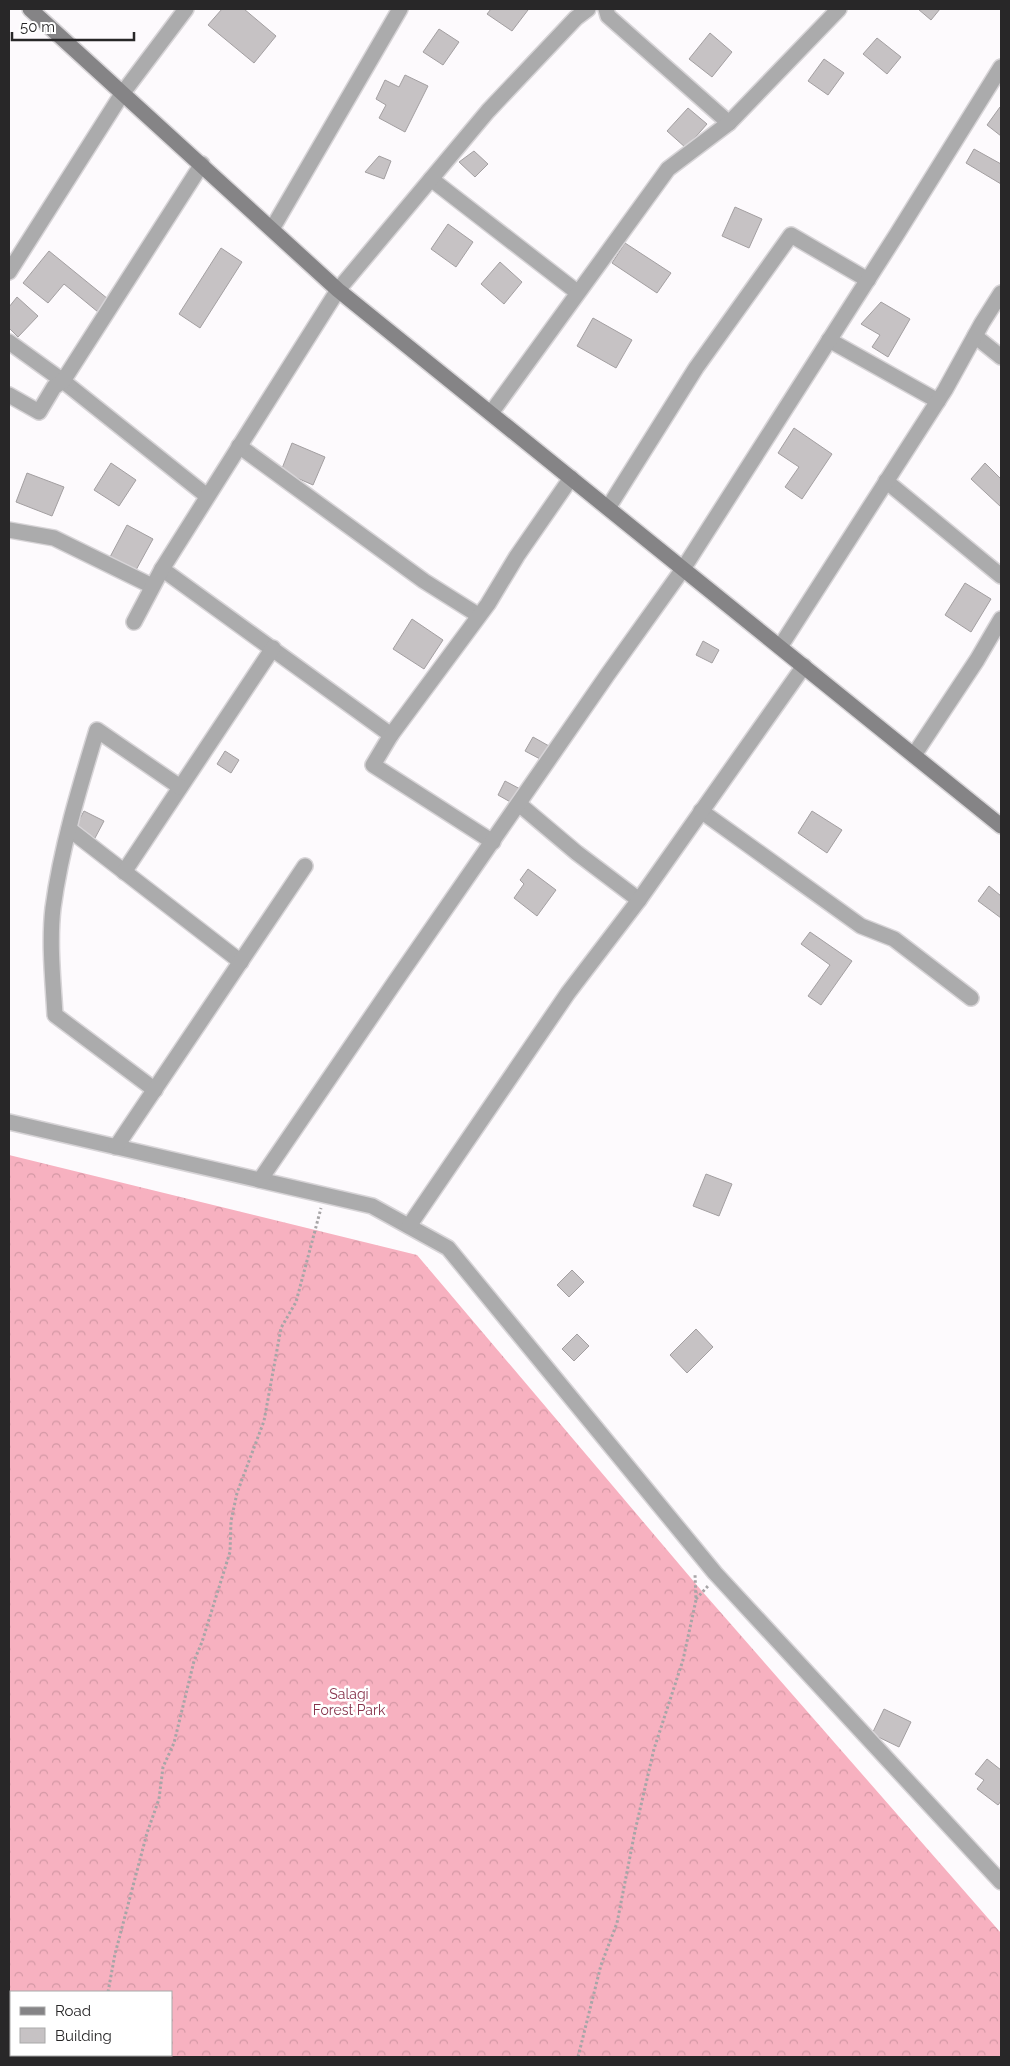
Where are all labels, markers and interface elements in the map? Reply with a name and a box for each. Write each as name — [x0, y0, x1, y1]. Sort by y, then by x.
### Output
scale bar — [12, 10, 135, 42]
text: 50 m — [20, 18, 55, 36]
park label: Salagi Forest Park — [313, 1686, 386, 1718]
legend — [10, 1991, 172, 2056]
text: Road — [55, 2002, 91, 2020]
text: Building — [55, 2027, 112, 2045]

